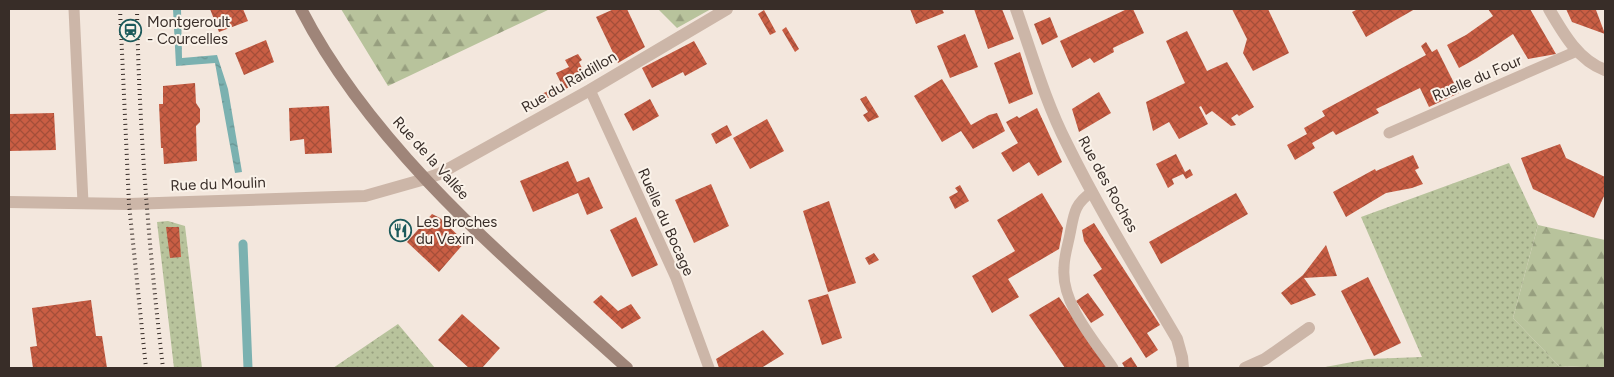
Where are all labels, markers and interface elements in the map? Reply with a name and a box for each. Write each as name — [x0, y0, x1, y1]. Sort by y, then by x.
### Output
place label: Montgeroult - Courcelles — [147, 13, 231, 48]
station icon: Montgeroult - Courcelles — [119, 19, 143, 43]
street label: Rue du Raidillon — [518, 47, 620, 117]
street label: Ruelle du Four — [1430, 51, 1524, 105]
street label: Rue de la Vallée — [389, 113, 473, 203]
street label: Rue des Roches — [1074, 133, 1142, 235]
street label: Ruelle du Bocage — [634, 165, 698, 279]
street label: Rue du Moulin — [170, 173, 266, 195]
place label: Les Broches du Vexin — [416, 213, 497, 248]
restaurant icon: Les Broches du Vexin — [388, 219, 412, 243]

